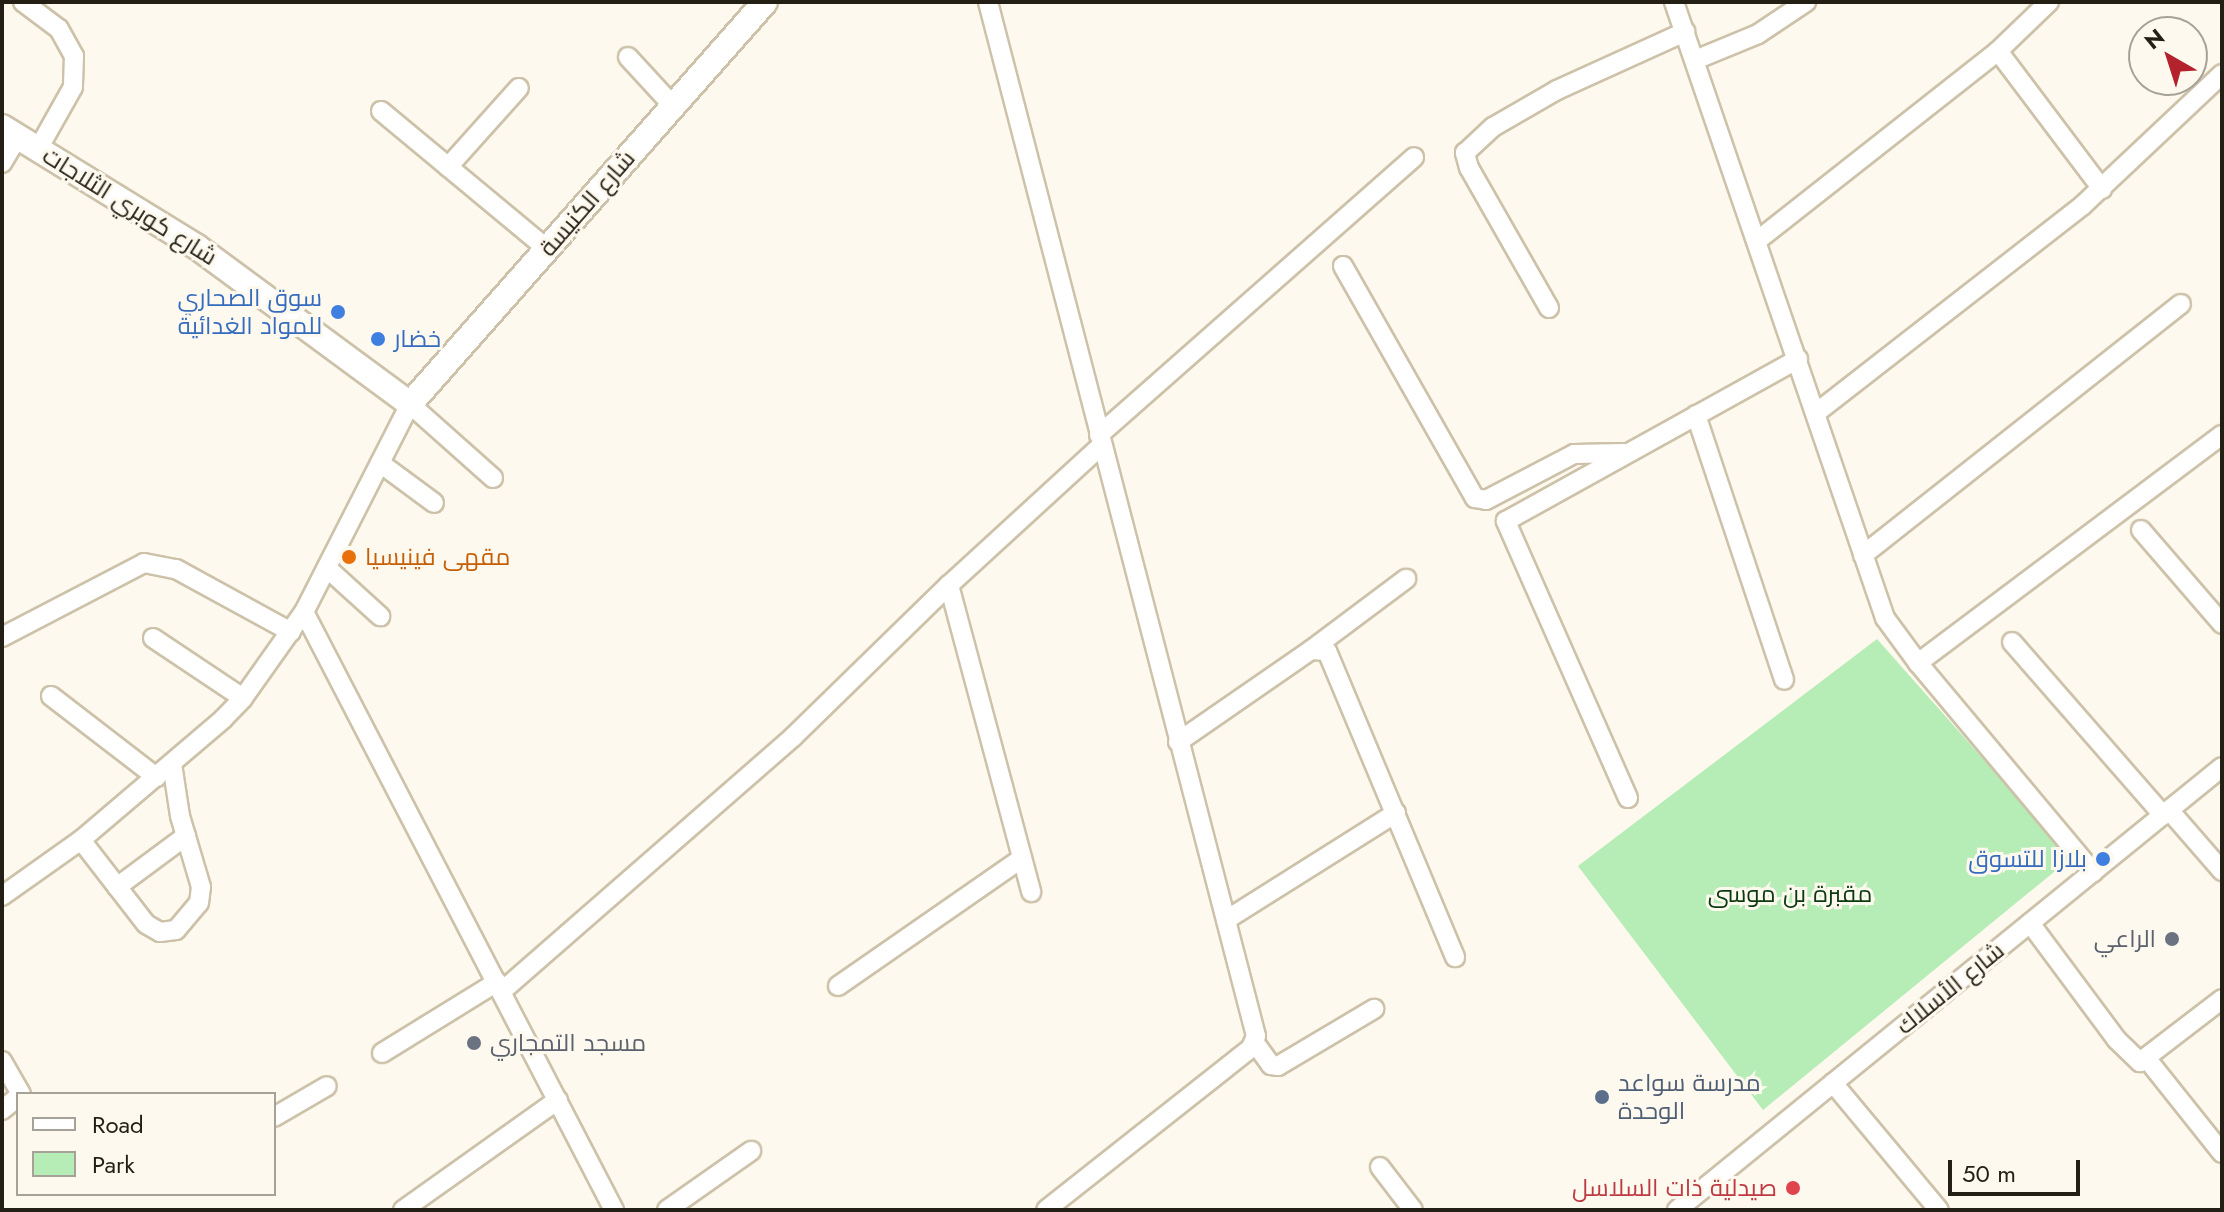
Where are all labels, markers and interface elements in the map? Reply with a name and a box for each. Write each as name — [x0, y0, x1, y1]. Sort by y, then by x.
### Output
north arrow — [2128, 16, 2208, 96]
text: N — [2137, 21, 2171, 57]
street label: شارع كوبري الثلاجات — [37, 141, 223, 271]
street label: شارع الكنيسة — [533, 144, 641, 262]
place label: سوق الصحاري للمواد الغدائية — [177, 284, 322, 340]
marker: سوق الصحاري للمواد الغدائية — [329, 303, 347, 321]
place label: خضار — [394, 325, 441, 353]
marker: خضار — [369, 330, 387, 348]
place label: مقهى فينيسيا — [365, 543, 511, 571]
marker: مقهى فينيسيا — [340, 548, 358, 566]
place label: بلازا للتسوق — [1968, 845, 2087, 873]
marker: بلازا للتسوق — [2094, 850, 2112, 868]
park label: مقبرة بن موسى — [1708, 880, 1872, 908]
place label: الراعي — [2094, 925, 2156, 953]
marker: الراعي — [2163, 930, 2181, 948]
street label: شارع الأسلاك — [1890, 936, 2010, 1040]
place label: مسجد التمجاري — [490, 1029, 646, 1057]
marker: مسجد التمجاري — [465, 1034, 483, 1052]
place label: مدرسة سواعد الوحدة — [1618, 1069, 1761, 1125]
marker: مدرسة سواعد الوحدة — [1593, 1088, 1611, 1106]
legend — [16, 1092, 276, 1196]
text: Road — [92, 1107, 144, 1142]
scale bar — [1952, 1144, 2084, 1194]
text: Park — [92, 1147, 135, 1182]
text: 50 m — [1962, 1156, 2016, 1191]
place label: صيدلية ذات السلاسل — [1572, 1174, 1777, 1202]
marker: صيدلية ذات السلاسل — [1784, 1179, 1802, 1197]

